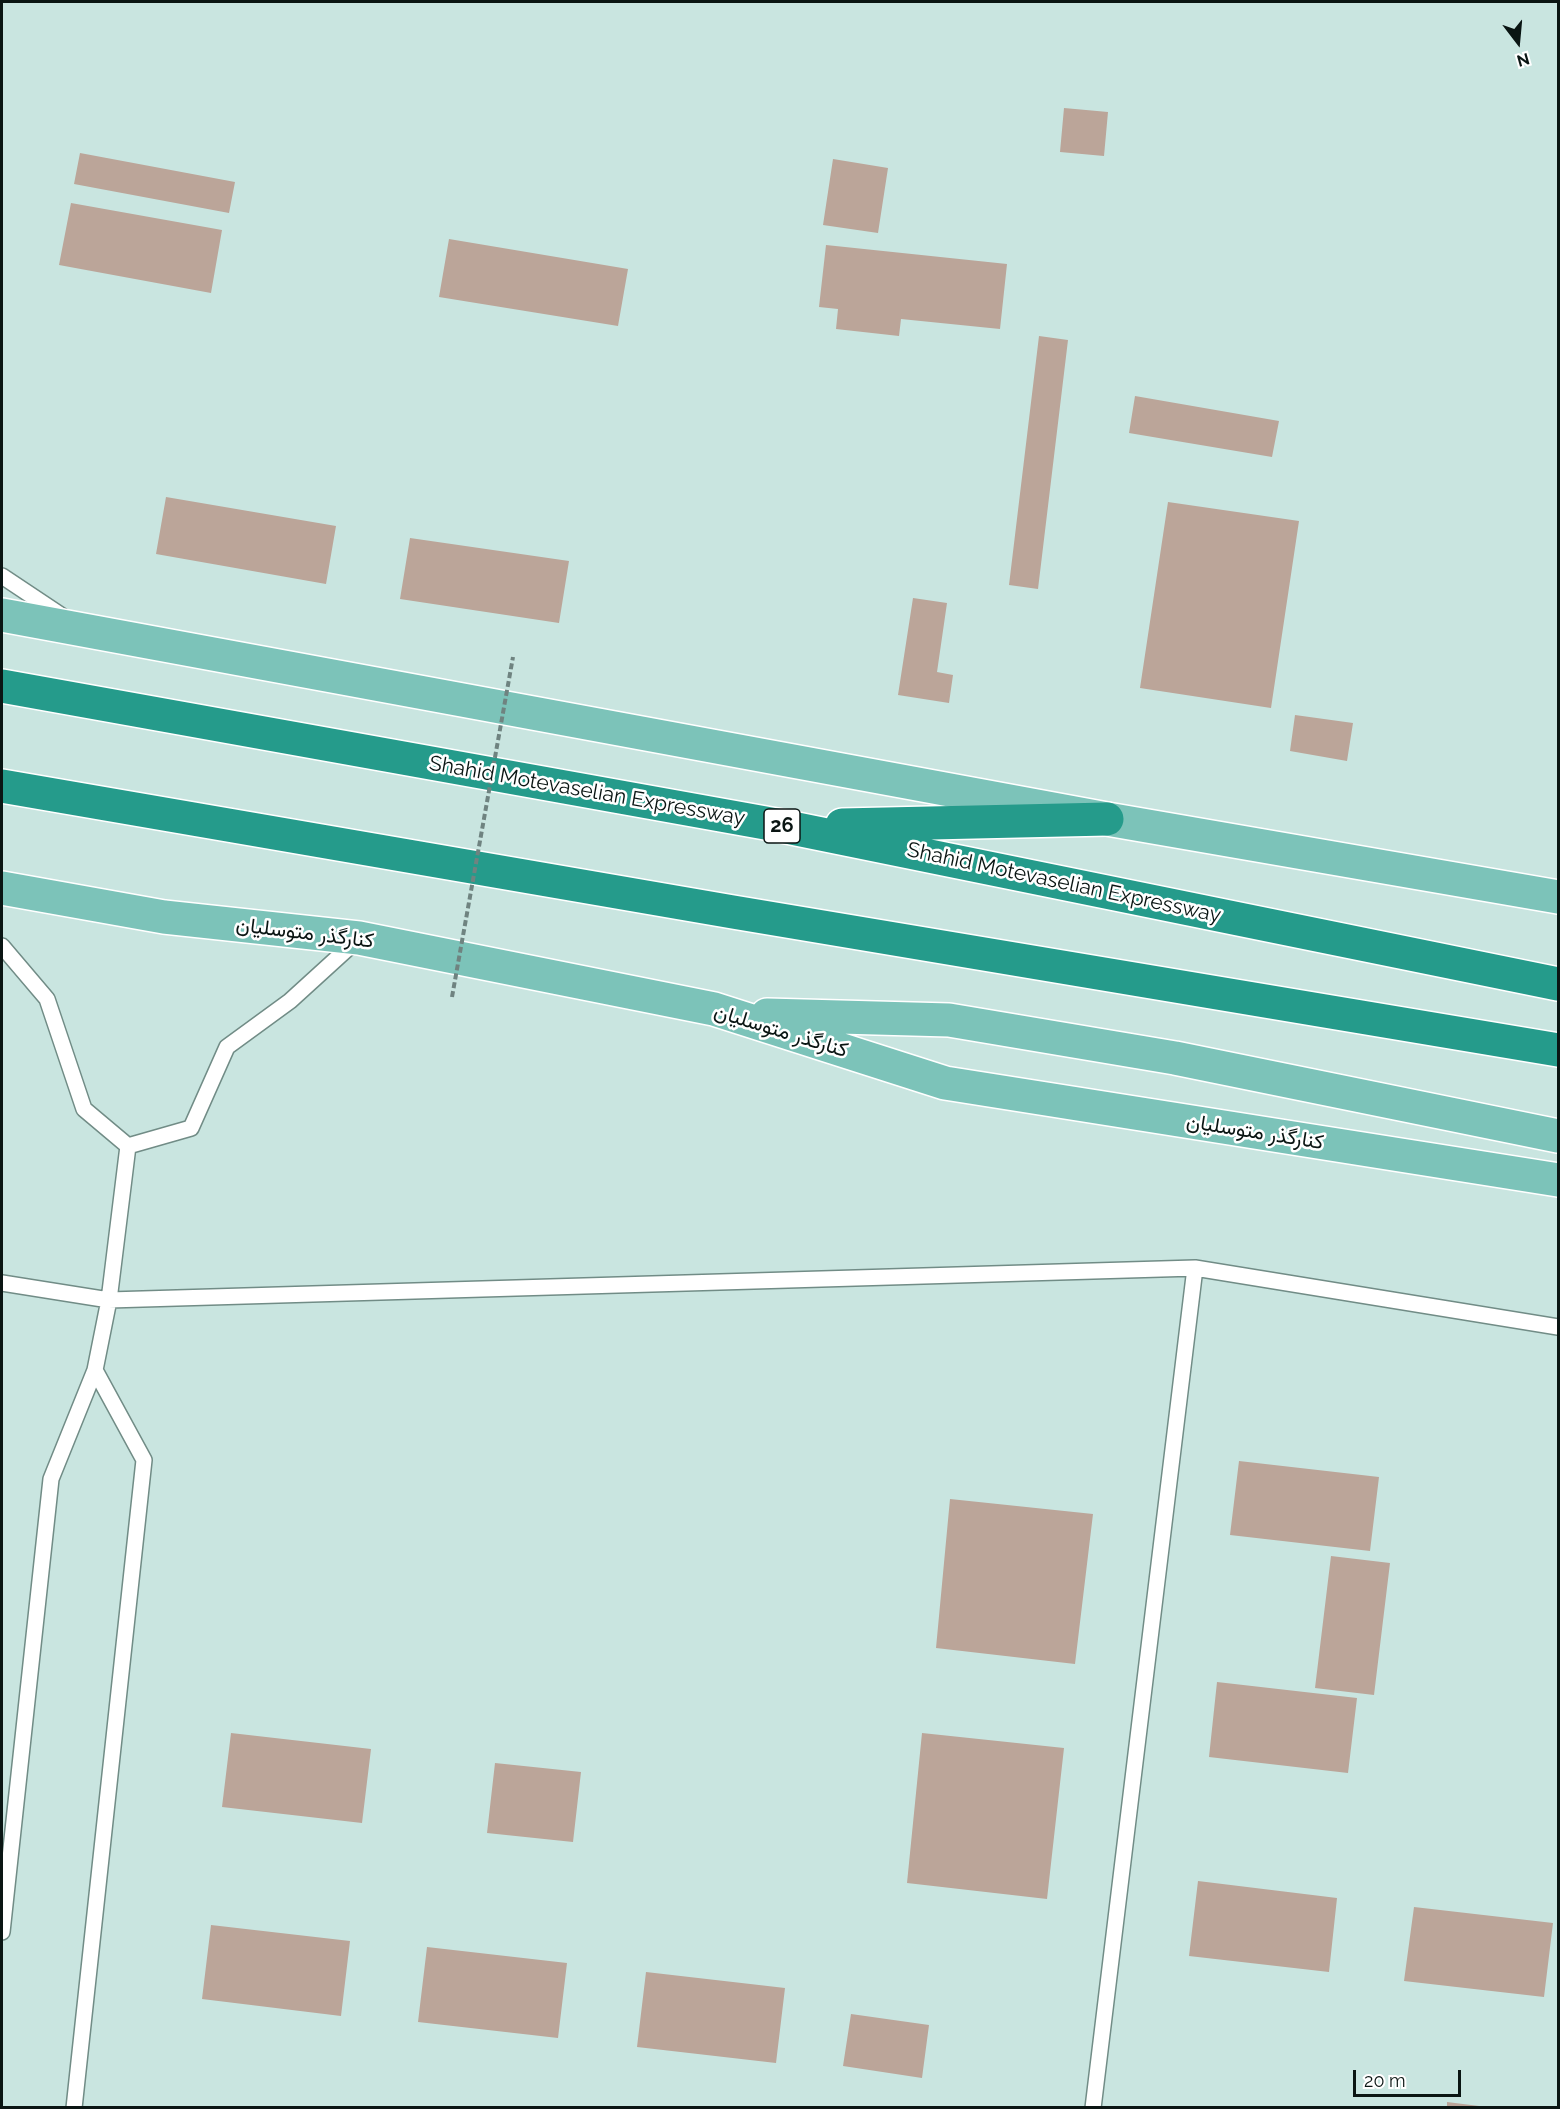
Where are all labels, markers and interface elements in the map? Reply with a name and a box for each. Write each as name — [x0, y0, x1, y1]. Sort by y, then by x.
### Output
north arrow — [1488, 12, 1548, 72]
text: N — [1515, 49, 1532, 71]
street label: Shahid Motevaselian Expressway — [427, 751, 747, 831]
road number: 26 — [764, 809, 800, 843]
street label: Shahid Motevaselian Expressway — [905, 837, 1223, 929]
street label: کنارگذر متوسلیان — [235, 912, 375, 954]
street label: کنارگذر متوسلیان — [711, 999, 851, 1063]
street label: کنارگذر متوسلیان — [1184, 1109, 1326, 1155]
scale bar — [1356, 2058, 1464, 2096]
text: 20 m — [1364, 2070, 1406, 2091]

